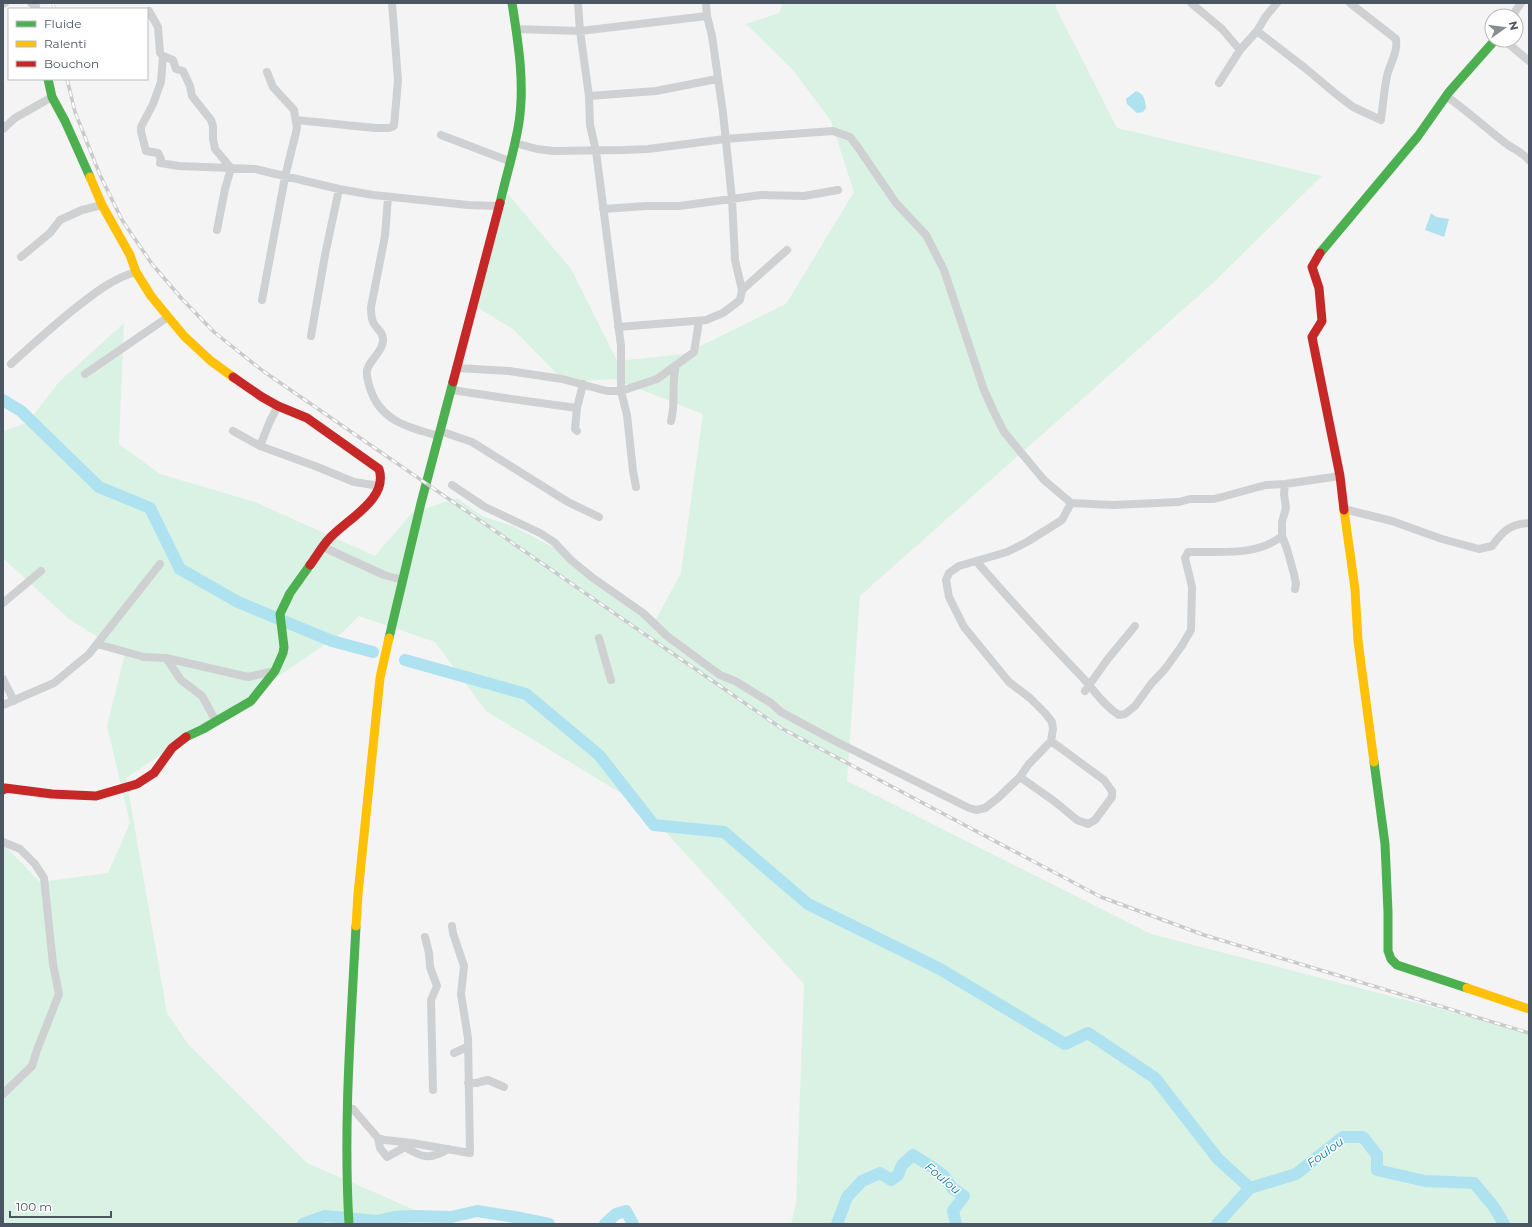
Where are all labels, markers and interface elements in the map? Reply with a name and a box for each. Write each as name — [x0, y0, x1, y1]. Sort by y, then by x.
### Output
legend — [8, 8, 148, 80]
north arrow — [1484, 8, 1524, 48]
text: Fluide — [44, 16, 82, 31]
text: N — [1506, 20, 1522, 32]
text: Ralenti — [44, 36, 86, 51]
text: Bouchon — [44, 56, 99, 71]
water label: Foulou — [1304, 1134, 1346, 1170]
water label: Foulou — [922, 1159, 964, 1197]
scale bar — [10, 1193, 111, 1219]
text: 100 m — [16, 1199, 52, 1214]

